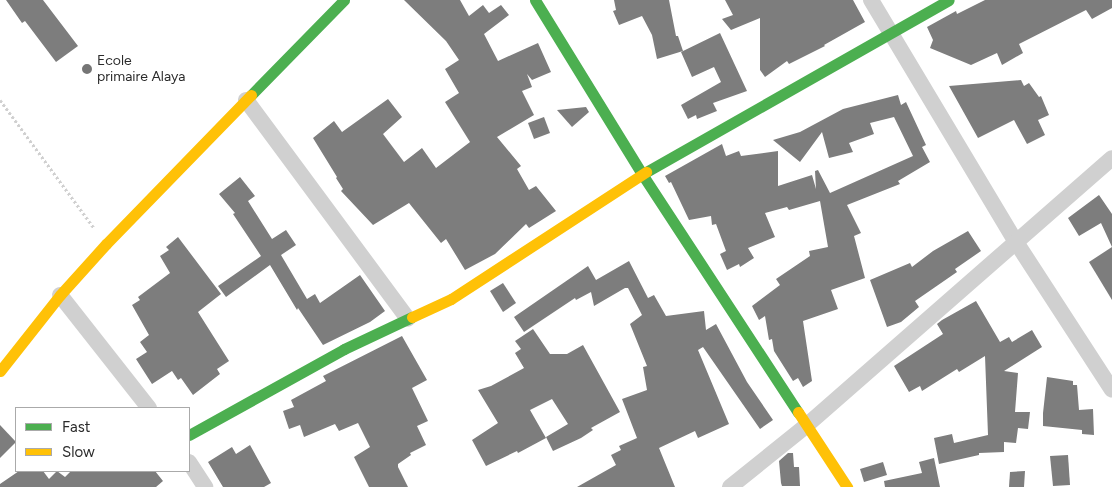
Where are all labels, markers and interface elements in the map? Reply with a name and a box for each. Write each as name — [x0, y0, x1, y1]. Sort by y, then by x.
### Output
place label: Ecole primaire Alaya — [97, 53, 185, 85]
marker: Ecole primaire Alaya — [81, 63, 93, 75]
legend — [15, 407, 190, 472]
text: Fast — [62, 418, 90, 436]
text: Slow — [62, 443, 95, 461]

